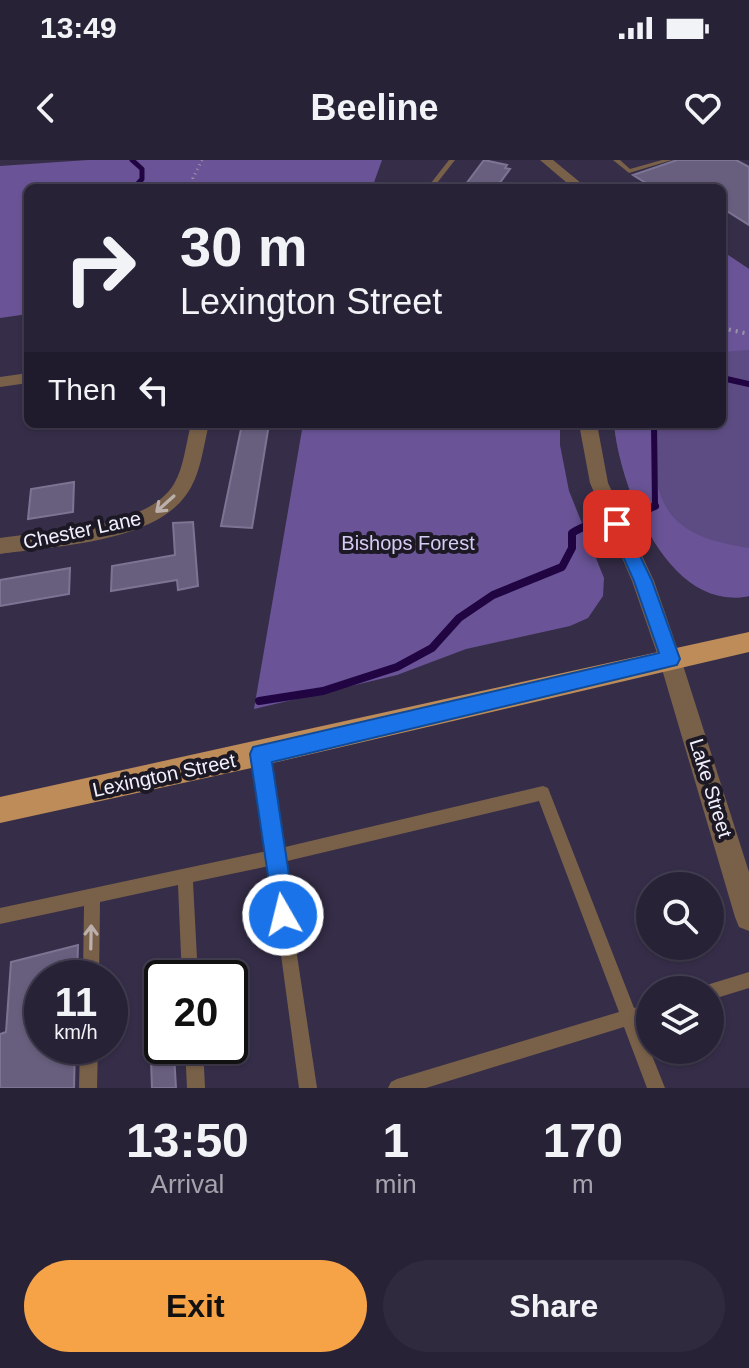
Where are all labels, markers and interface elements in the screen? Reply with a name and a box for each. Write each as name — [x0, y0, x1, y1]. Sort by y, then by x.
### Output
text: 13:49 — [40, 11, 117, 44]
icon: back — [24, 86, 68, 130]
icon: heart — [681, 86, 725, 130]
text: Beeline — [310, 87, 439, 128]
text: 30 m — [180, 215, 308, 278]
icon: right — [48, 216, 152, 320]
text: Lexington Street — [180, 281, 442, 322]
icon: left — [132, 368, 176, 412]
text: Then — [48, 373, 116, 406]
pin — [583, 490, 651, 558]
one-way arrow — [155, 494, 176, 513]
icon: arrive — [595, 502, 639, 546]
street label: Chester Lane — [21, 507, 143, 553]
park label: Bishops Forest — [341, 532, 475, 554]
street label: Lake Street — [686, 736, 737, 841]
street label: Lexington Street — [90, 749, 238, 801]
map controls — [636, 872, 724, 1064]
button: search — [636, 872, 724, 960]
position arrow — [241, 873, 325, 957]
one-way arrow — [84, 924, 99, 951]
speed limit sign: 20 — [144, 960, 248, 1064]
button: layers — [636, 976, 724, 1064]
text: 11 — [55, 980, 97, 1024]
text: km/h — [54, 1021, 98, 1043]
text: 13:50 — [126, 1114, 249, 1167]
text: 1 — [382, 1114, 409, 1167]
text: 170 — [543, 1114, 623, 1167]
text: Arrival — [151, 1169, 224, 1199]
text: min — [375, 1169, 417, 1199]
text: m — [572, 1169, 594, 1199]
button: Exit — [24, 1260, 367, 1352]
button: Share — [383, 1260, 725, 1352]

